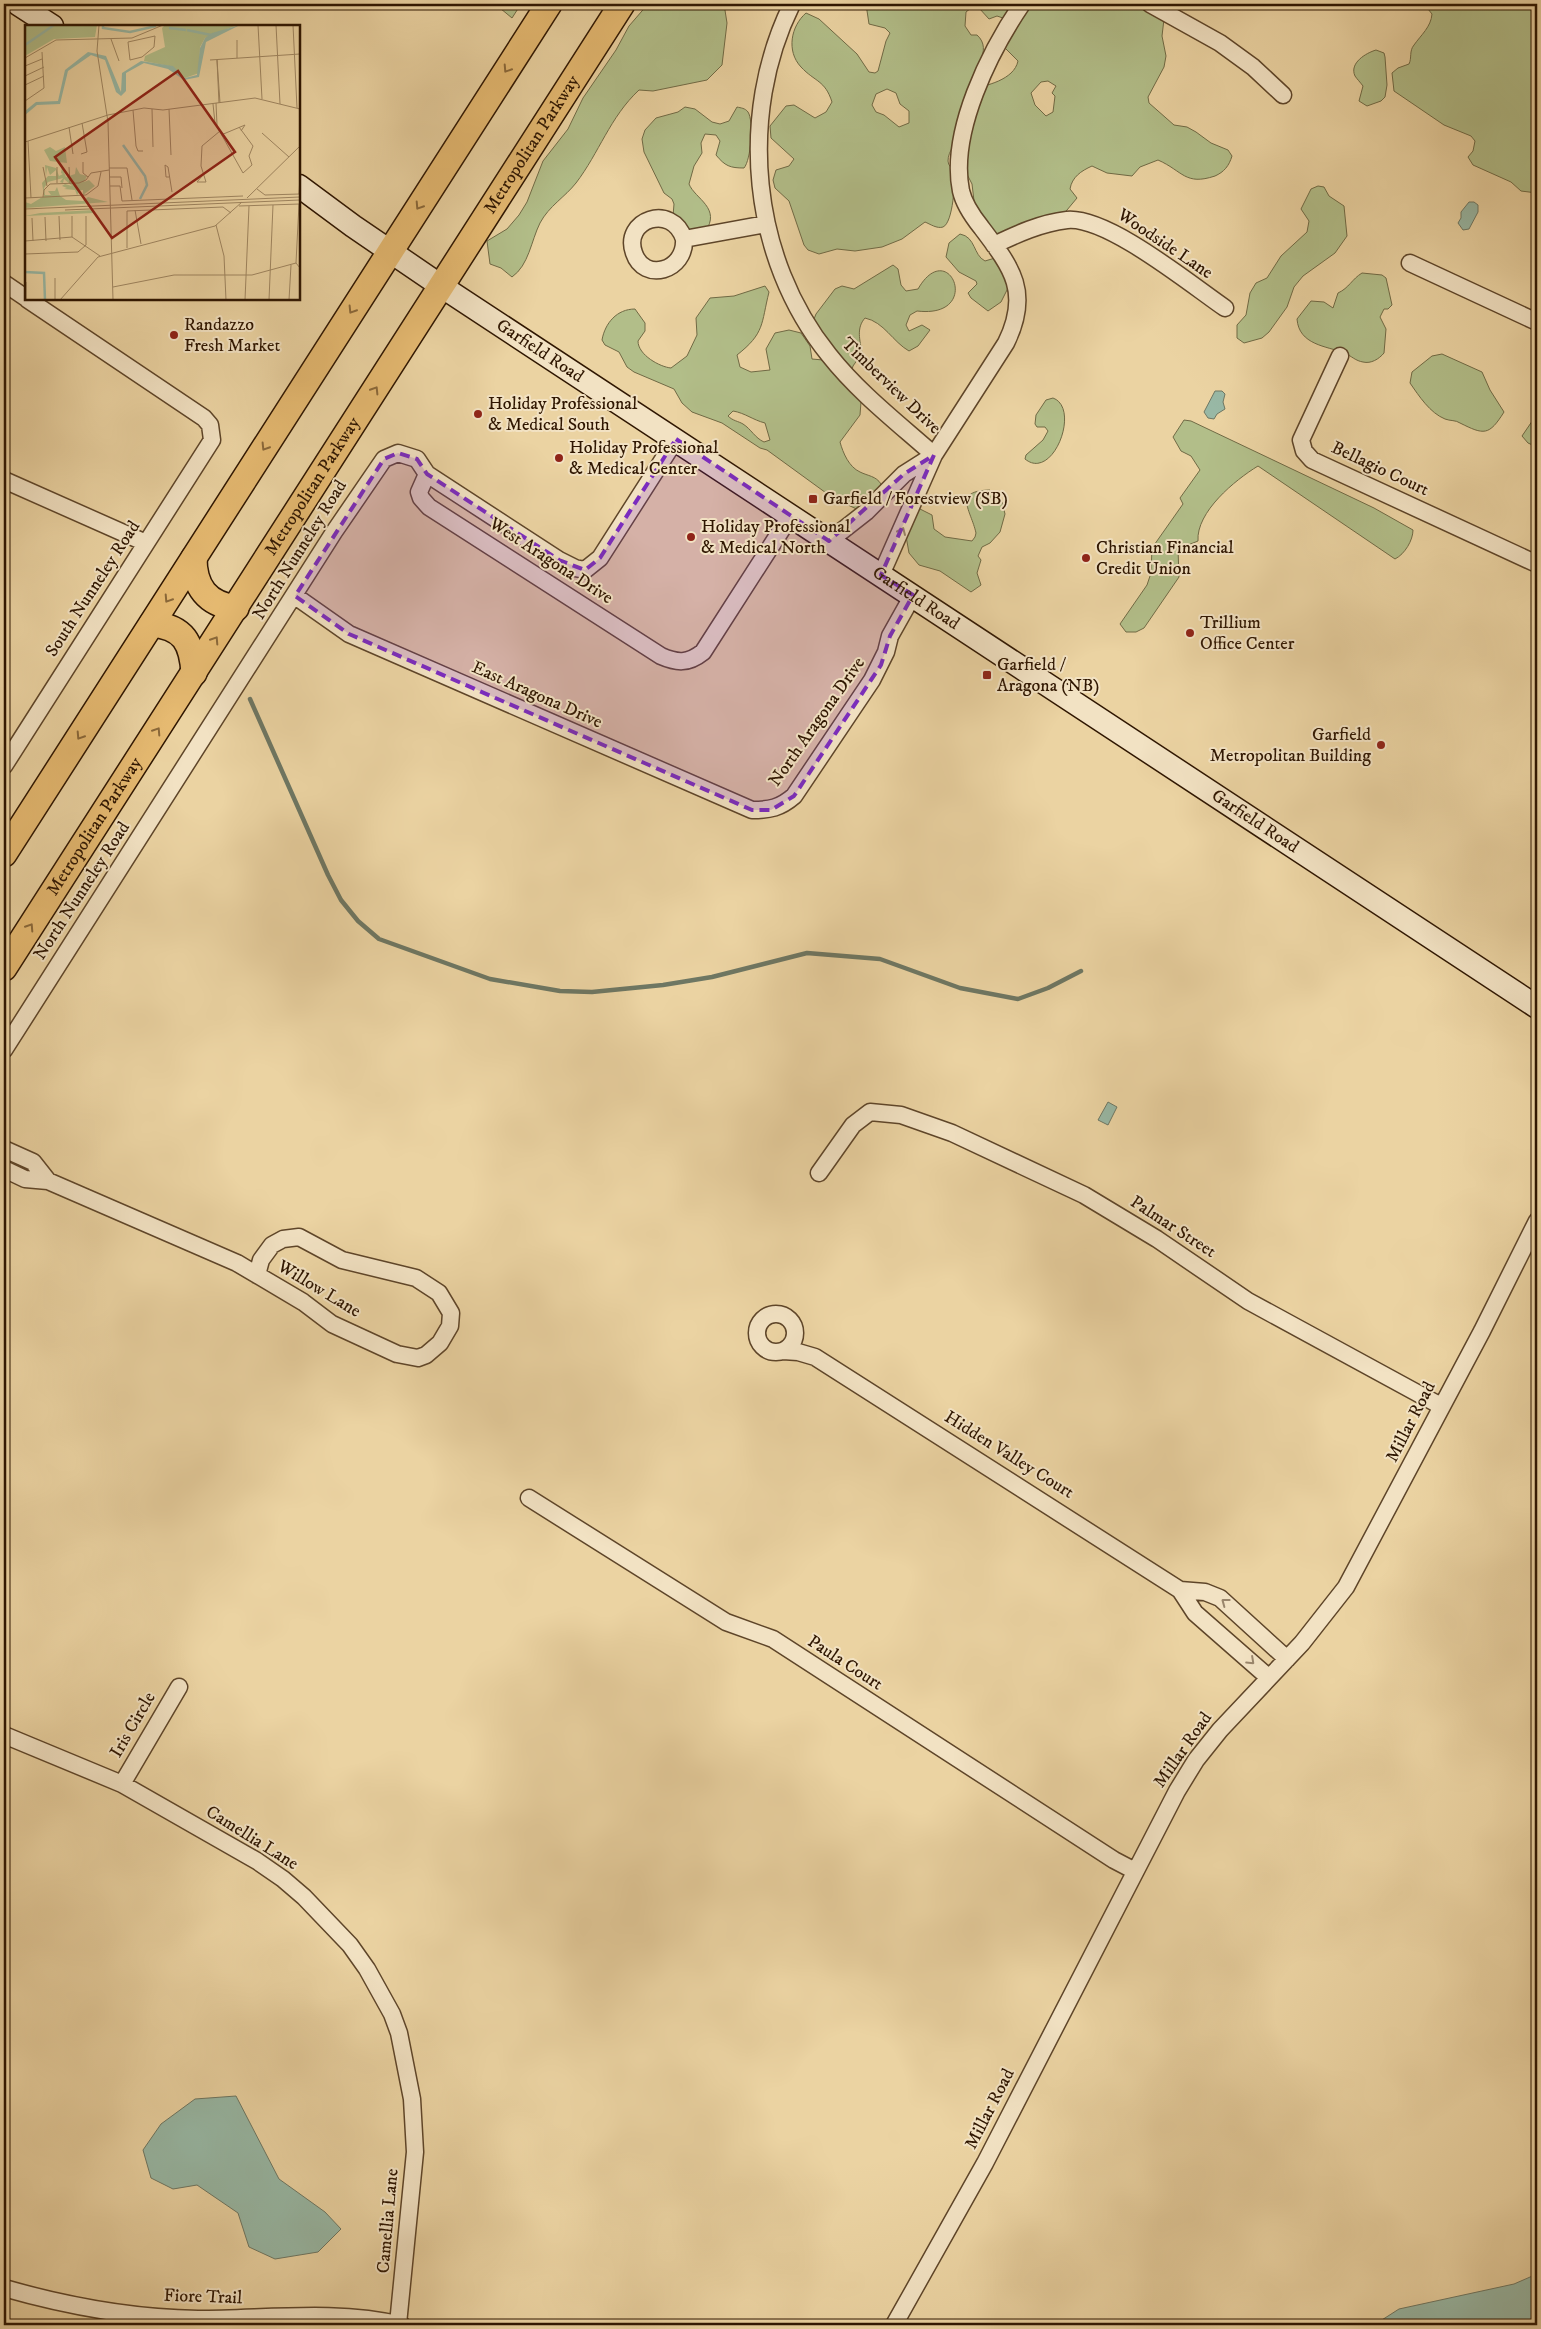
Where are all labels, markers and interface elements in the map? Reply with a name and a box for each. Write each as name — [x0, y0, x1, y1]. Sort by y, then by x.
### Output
inset map — [25, 25, 300, 300]
one-way arrow — [504, 63, 513, 72]
street label: Metropolitan Parkway — [479, 71, 585, 218]
one-way arrow — [416, 200, 426, 209]
street label: Woodside Lane — [1112, 203, 1217, 284]
one-way arrow — [349, 304, 359, 313]
place label: Randazzo Fresh Market — [184, 314, 281, 357]
street label: Garfield Road — [492, 314, 588, 388]
marker: Randazzo Fresh Market — [168, 329, 180, 341]
street label: Timberview Drive — [837, 333, 945, 439]
one-way arrow — [369, 386, 378, 396]
place label: Holiday Professional & Medical South — [488, 393, 638, 436]
marker: Holiday Professional & Medical South — [472, 408, 484, 420]
street label: Metropolitan Parkway — [260, 413, 366, 560]
place label: Holiday Professional & Medical Center — [569, 437, 719, 480]
street label: Bellagio Court — [1328, 437, 1433, 501]
one-way arrow — [262, 441, 271, 450]
marker: Holiday Professional & Medical Center — [553, 452, 565, 464]
street label: North Nunneley Road — [248, 476, 352, 624]
place label: Garfield / Forestview (SB) — [823, 488, 1008, 510]
marker: Garfield / Forestview (SB) — [807, 493, 819, 505]
street label: West Aragona Drive — [484, 512, 617, 609]
place label: Holiday Professional & Medical North — [701, 516, 851, 559]
street label: South Nunneley Road — [41, 517, 145, 661]
one-way arrow — [895, 527, 906, 536]
marker: Holiday Professional & Medical North — [685, 531, 697, 543]
place label: Christian Financial Credit Union — [1096, 537, 1234, 580]
marker: Christian Financial Credit Union — [1080, 552, 1092, 564]
street label: Garfield Road — [868, 562, 964, 635]
one-way arrow — [164, 594, 174, 603]
place label: Trillium Office Center — [1200, 612, 1295, 655]
marker: Trillium Office Center — [1184, 627, 1196, 639]
one-way arrow — [208, 637, 218, 646]
street label: North Aragona Drive — [764, 653, 870, 791]
place label: Garfield / Aragona (NB) — [997, 654, 1100, 697]
street label: East Aragona Drive — [468, 656, 606, 734]
marker: Garfield / Aragona (NB) — [981, 669, 993, 681]
place label: Garfield Metropolitan Building — [1210, 724, 1371, 767]
one-way arrow — [150, 727, 160, 736]
one-way arrow — [77, 730, 86, 739]
marker: Garfield Metropolitan Building — [1375, 739, 1387, 751]
street label: Metropolitan Parkway — [42, 753, 147, 900]
street label: Garfield Road — [1207, 785, 1303, 858]
street label: North Nunneley Road — [29, 818, 135, 964]
one-way arrow — [24, 924, 33, 933]
street label: Palmar Street — [1126, 1191, 1220, 1263]
street label: Willow Lane — [272, 1255, 365, 1322]
street label: Millar Road — [1381, 1378, 1441, 1466]
street label: Hidden Valley Court — [940, 1406, 1078, 1504]
one-way arrow — [1221, 1599, 1231, 1608]
street label: Paula Court — [803, 1630, 887, 1696]
one-way arrow — [1245, 1655, 1254, 1664]
street label: Iris Circle — [105, 1688, 161, 1762]
street label: Millar Road — [1149, 1708, 1217, 1792]
street label: Camellia Lane — [202, 1801, 302, 1875]
street label: Millar Road — [960, 2065, 1020, 2153]
street label: Camellia Lane — [372, 2168, 404, 2274]
street label: Fiore Trail — [163, 2285, 243, 2309]

